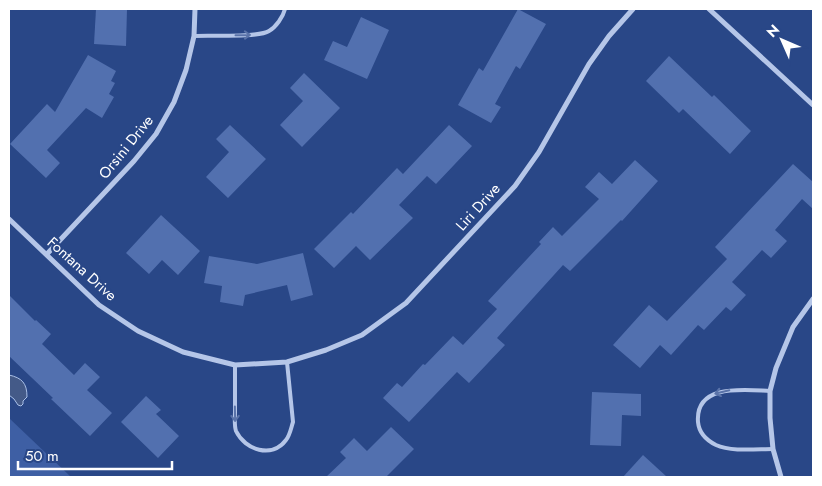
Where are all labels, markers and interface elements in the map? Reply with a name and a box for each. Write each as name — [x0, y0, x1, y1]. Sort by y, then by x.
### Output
north arrow — [757, 15, 807, 65]
text: N — [762, 20, 784, 42]
one-way arrow — [234, 30, 251, 40]
street label: Orsini Drive — [93, 110, 159, 184]
street label: Liri Drive — [451, 178, 506, 236]
street label: Fontana Drive — [42, 232, 122, 306]
one-way arrow — [714, 388, 730, 397]
one-way arrow — [230, 405, 240, 421]
scale bar — [18, 438, 171, 470]
text: 50 m — [25, 445, 59, 467]

